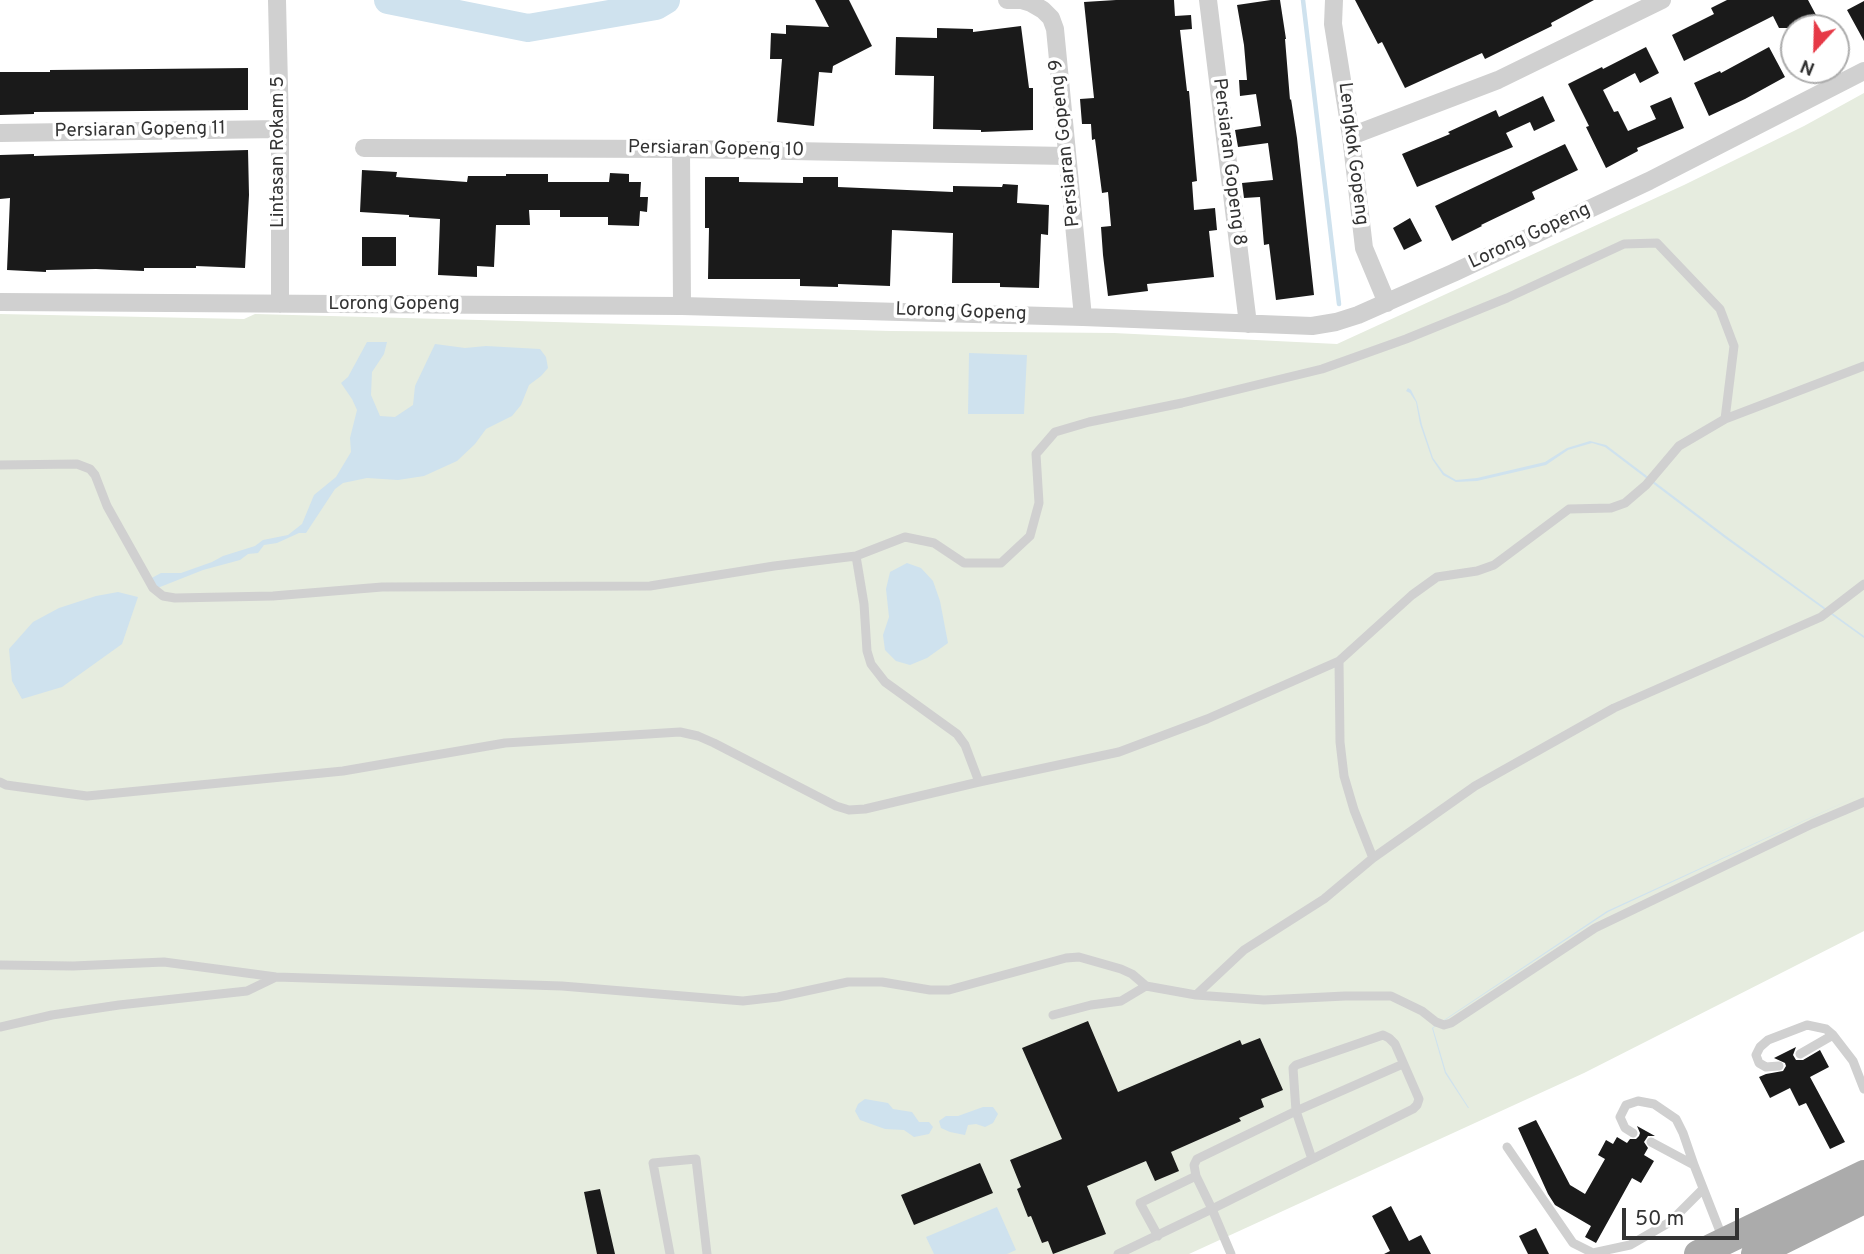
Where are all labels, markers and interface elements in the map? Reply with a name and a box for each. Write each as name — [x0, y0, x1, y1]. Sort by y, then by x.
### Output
north arrow — [1780, 14, 1850, 84]
text: N — [1797, 53, 1819, 80]
street label: Persiaran Gopeng 9 — [1046, 58, 1086, 228]
street label: Lintasan Rokam 5 — [268, 76, 290, 228]
street label: Persiaran Gopeng 8 — [1206, 77, 1250, 247]
street label: Lengkok Gopeng — [1332, 81, 1372, 227]
street label: Persiaran Gopeng 11 — [54, 118, 226, 144]
street label: Persiaran Gopeng 10 — [628, 137, 804, 163]
street label: Lorong Gopeng — [1466, 199, 1594, 275]
street label: Lorong Gopeng — [328, 294, 460, 316]
street label: Lorong Gopeng — [895, 299, 1027, 327]
scale bar — [1626, 1194, 1743, 1238]
text: 50 m — [1635, 1206, 1684, 1233]

